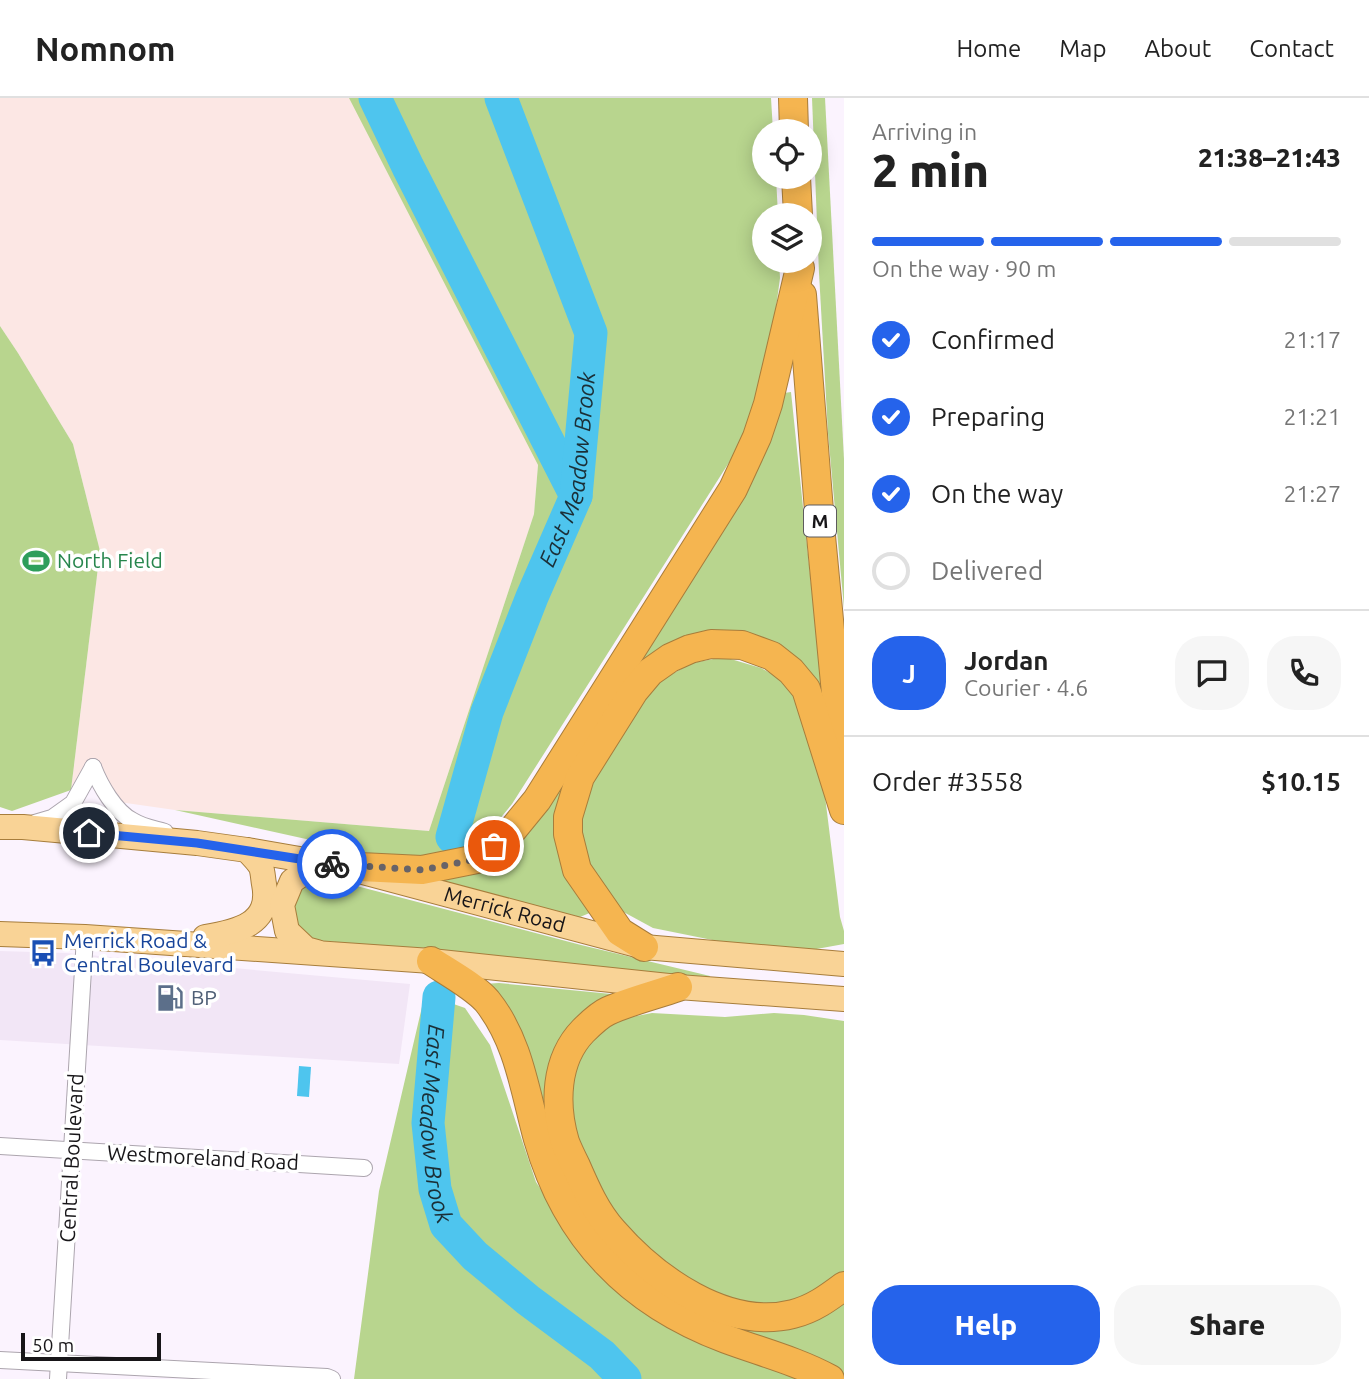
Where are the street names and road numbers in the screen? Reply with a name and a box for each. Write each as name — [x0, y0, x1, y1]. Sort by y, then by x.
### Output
road number: M — [804, 506, 836, 536]
street label: Merrick Road — [442, 881, 568, 937]
street label: Central Boulevard — [55, 1073, 87, 1243]
street label: Westmoreland Road — [107, 1140, 299, 1174]

